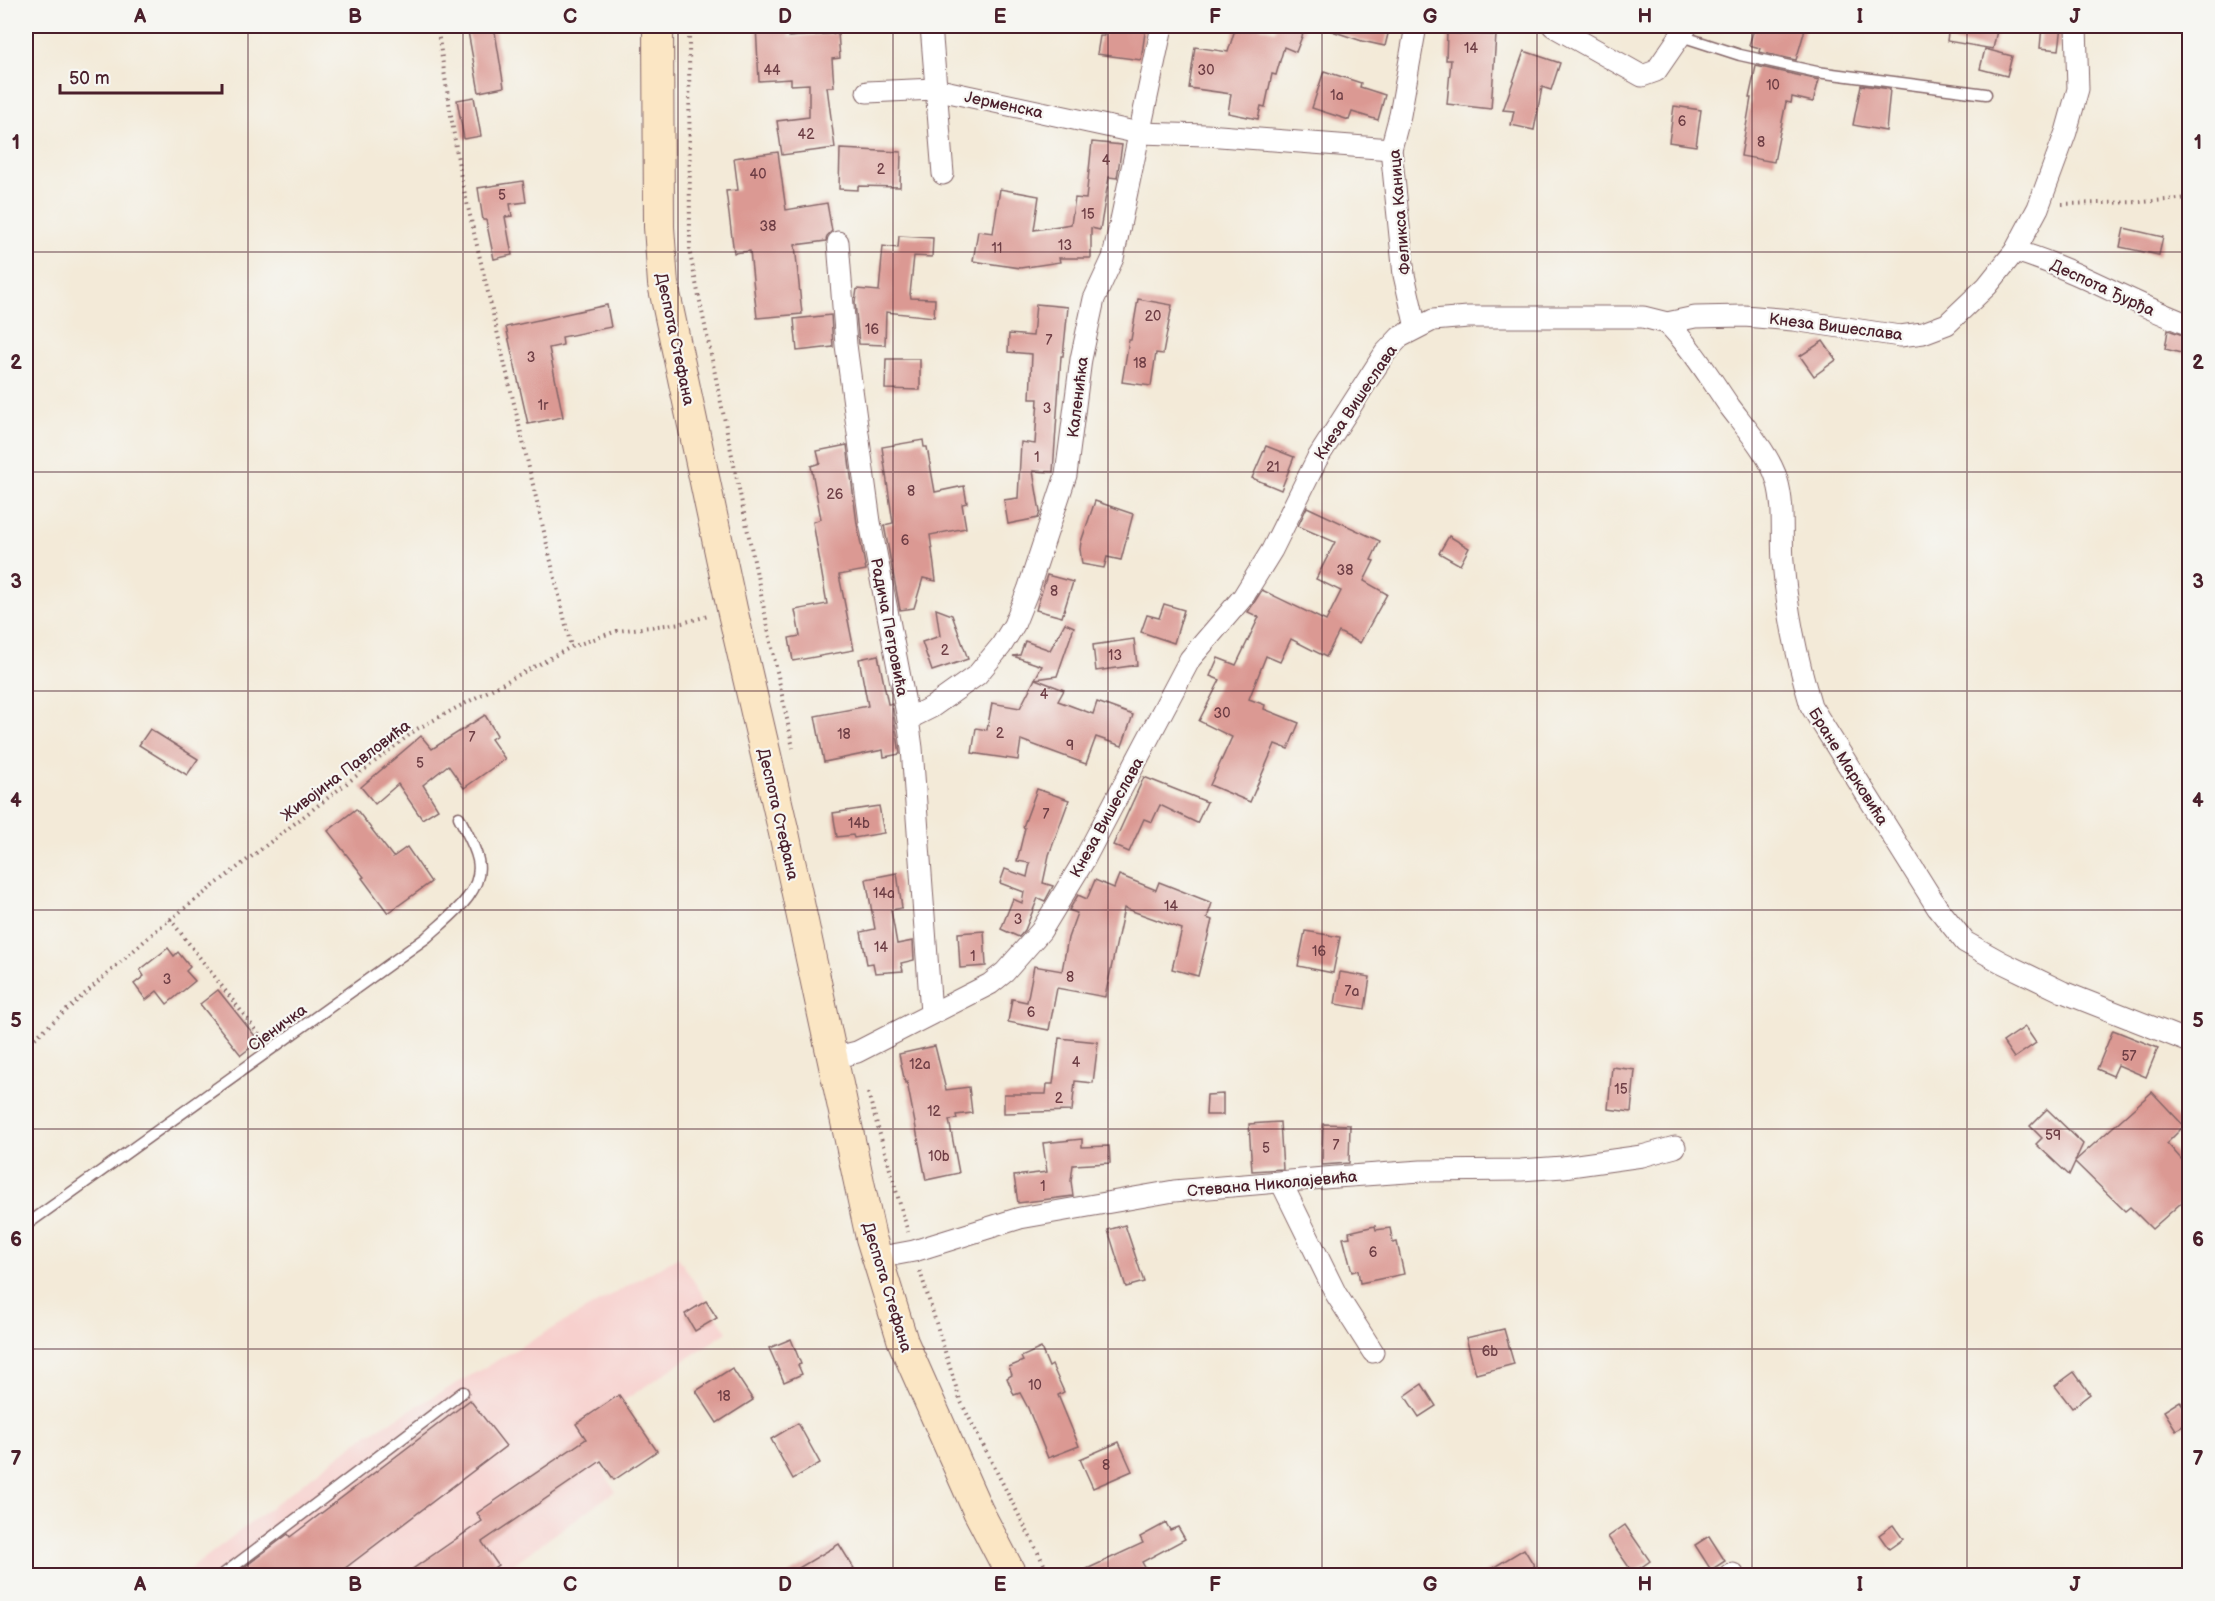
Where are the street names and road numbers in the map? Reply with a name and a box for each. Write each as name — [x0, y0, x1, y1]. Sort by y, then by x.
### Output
street label: Јерменска — [963, 88, 1045, 123]
street label: Феликса Каница — [1386, 148, 1415, 275]
street label: Деспота Ђурђа — [2047, 256, 2158, 321]
street label: Деспота Стефана — [651, 271, 698, 408]
street label: Кнеза Вишеслава — [1768, 310, 1904, 345]
street label: Кнеза Вишеслава — [1311, 341, 1402, 464]
street label: Каленићка — [1064, 355, 1093, 439]
street label: Радича Петровића — [866, 556, 911, 699]
street label: Бране Марковића — [1804, 705, 1892, 830]
street label: Живојина Павловића — [277, 716, 415, 826]
street label: Деспота Стефана — [753, 747, 802, 883]
street label: Кнеза Вишеслава — [1066, 754, 1148, 881]
street label: Сјеничка — [245, 1000, 311, 1056]
street label: Стевана Николајевића — [1186, 1168, 1359, 1201]
street label: Деспота Стефана — [858, 1220, 916, 1355]

